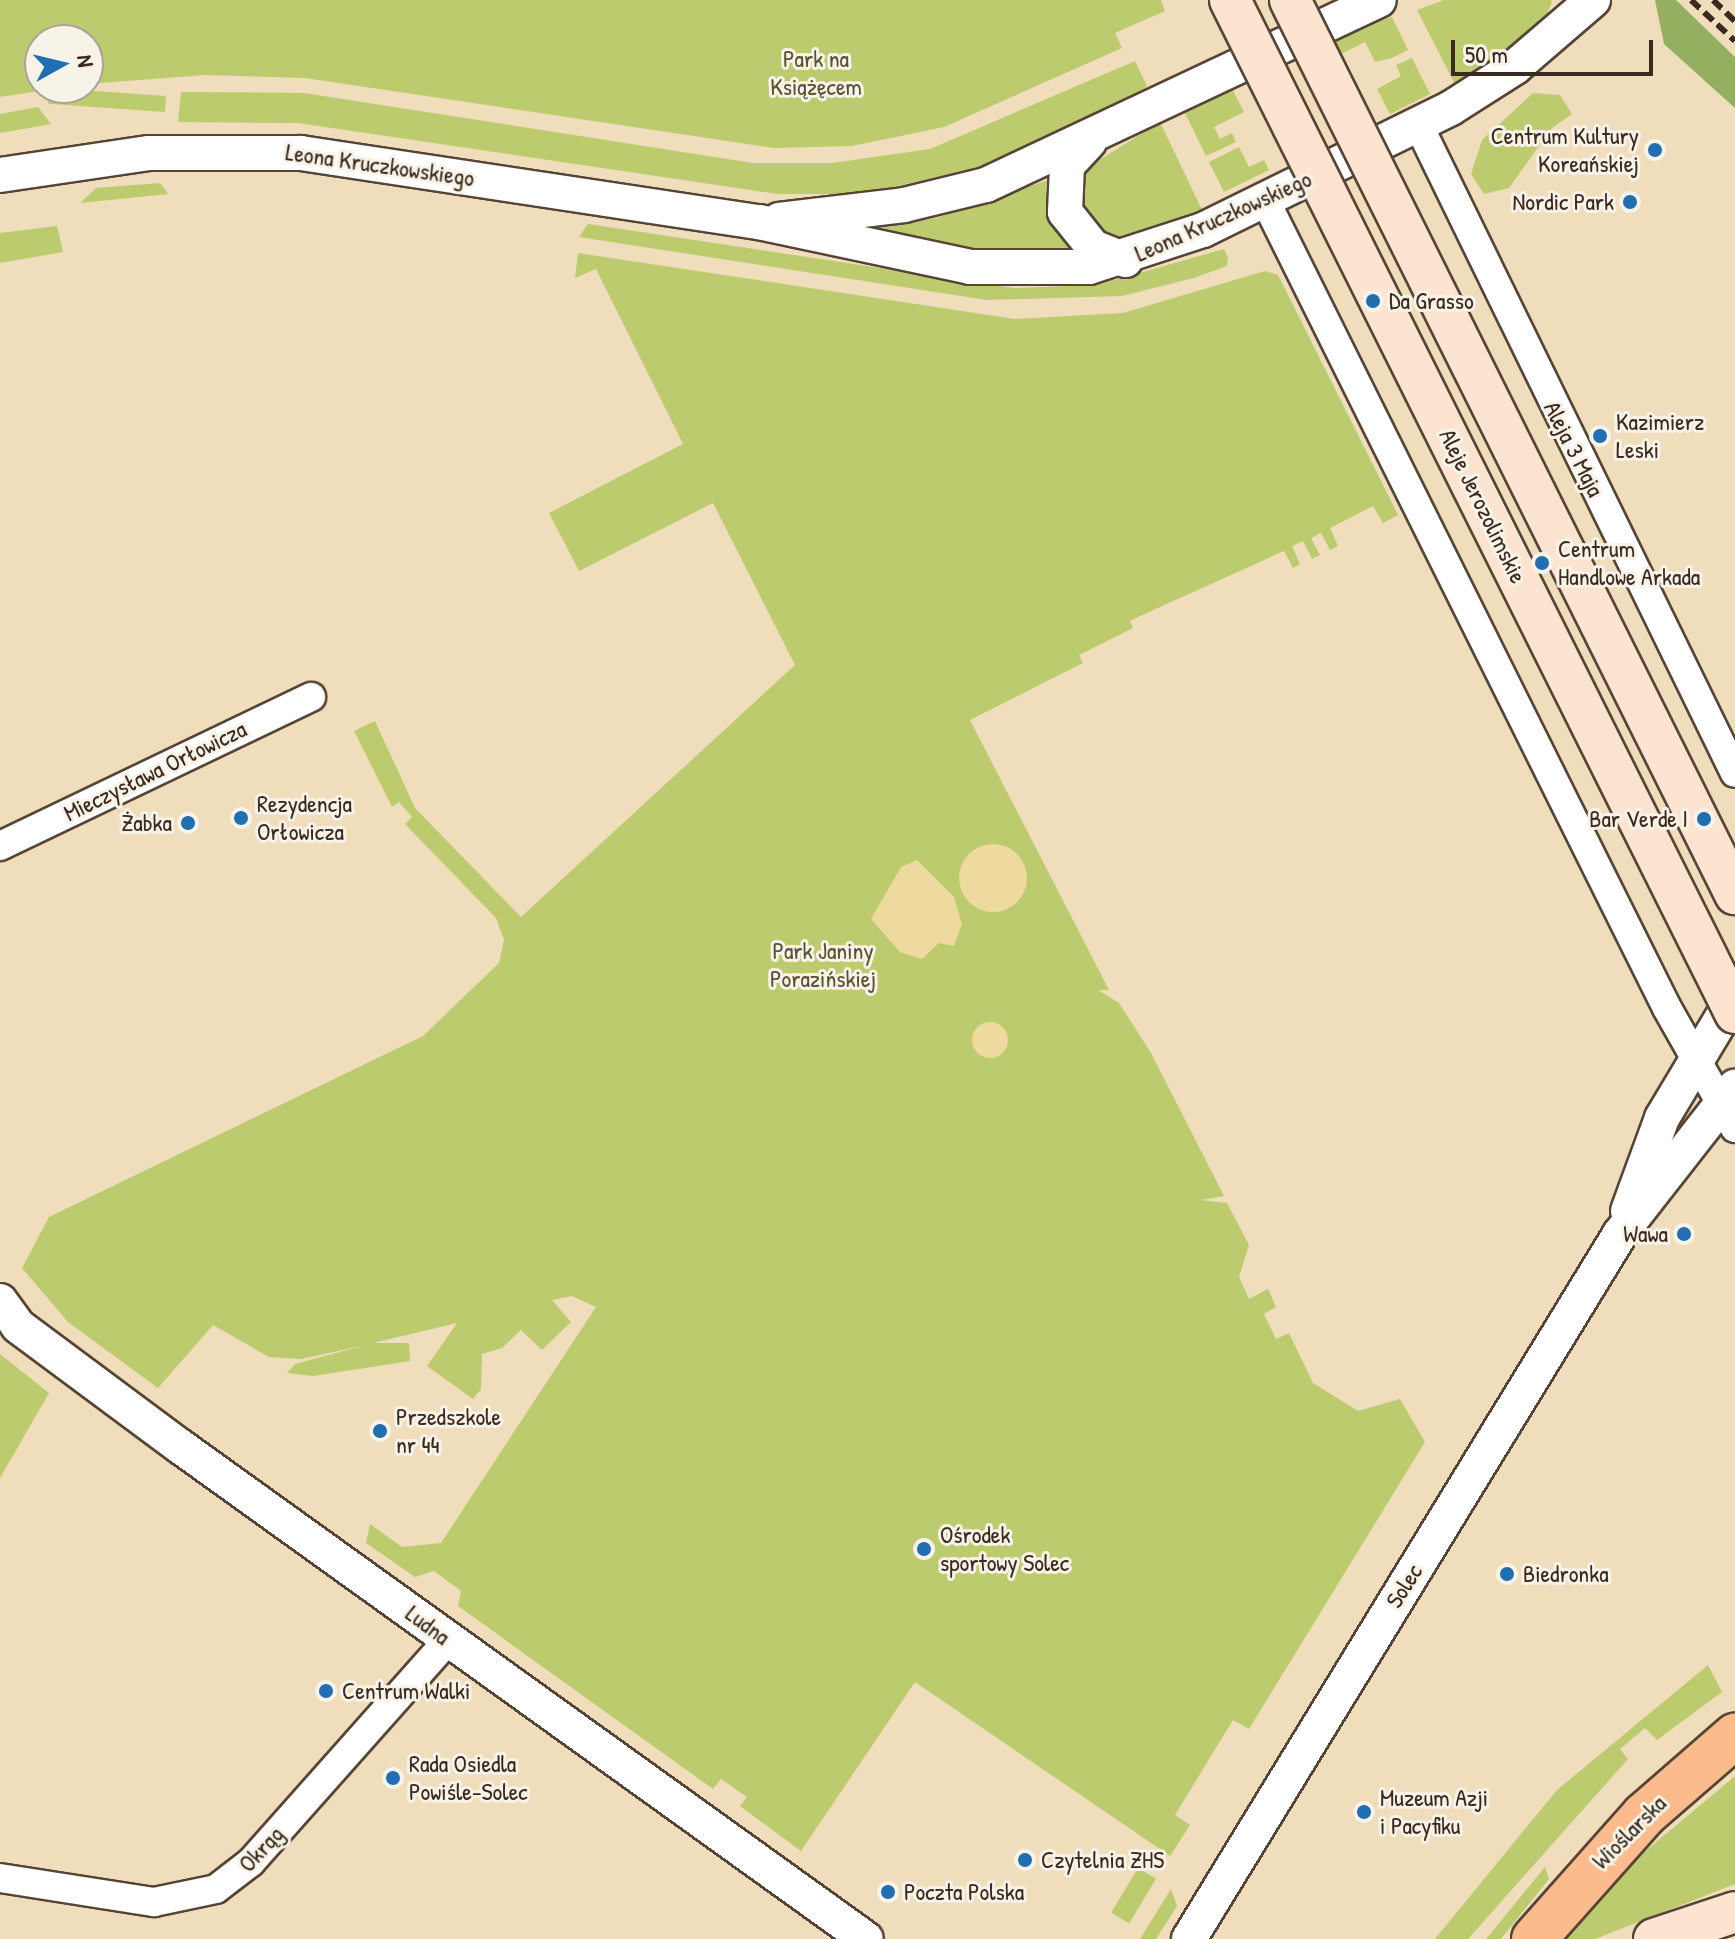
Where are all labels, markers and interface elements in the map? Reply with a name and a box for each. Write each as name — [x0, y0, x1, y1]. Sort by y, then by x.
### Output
north arrow — [24, 24, 104, 104]
scale bar — [1455, 24, 1657, 74]
text: 50 m — [1465, 38, 1508, 70]
park label: Park na Książęcem — [770, 45, 862, 101]
text: N — [70, 53, 101, 69]
place label: Centrum Kultury Koreańskiej — [1491, 122, 1639, 178]
street label: Leona Kruczkowskiego — [284, 138, 476, 192]
marker: Centrum Kultury Koreańskiej — [1646, 141, 1664, 159]
street label: Leona Kruczkowskiego — [1130, 164, 1316, 268]
place label: Nordic Park — [1513, 188, 1614, 216]
marker: Nordic Park — [1621, 193, 1639, 211]
place label: Da Grasso — [1389, 287, 1474, 315]
marker: Da Grasso — [1364, 292, 1382, 310]
street label: Aleja 3 Maja — [1538, 396, 1610, 502]
place label: Kazimierz Leski — [1616, 408, 1704, 464]
street label: Aleje Jerozolimskie — [1433, 424, 1533, 588]
marker: Kazimierz Leski — [1591, 427, 1609, 445]
place label: Centrum Handlowe Arkada — [1558, 535, 1700, 591]
marker: Centrum Handlowe Arkada — [1533, 554, 1551, 572]
street label: Mieczysława Orłowicza — [59, 714, 251, 828]
place label: Rezydencja Orłowicza — [257, 790, 352, 846]
place label: Bar Verde I — [1589, 805, 1688, 833]
place label: Żabka — [121, 809, 172, 837]
marker: Rezydencja Orłowicza — [232, 809, 250, 827]
marker: Bar Verde I — [1695, 810, 1713, 828]
marker: Żabka — [179, 814, 197, 832]
park label: Park Janiny Porazińskiej — [770, 937, 876, 993]
place label: Wawa — [1623, 1220, 1668, 1248]
marker: Wawa — [1675, 1225, 1693, 1243]
place label: Przedszkole nr 44 — [396, 1403, 501, 1459]
marker: Przedszkole nr 44 — [371, 1422, 389, 1440]
place label: Ośrodek sportowy Solec — [940, 1521, 1069, 1577]
marker: Ośrodek sportowy Solec — [915, 1540, 933, 1558]
street label: Solec — [1380, 1559, 1428, 1613]
place label: Biedronka — [1523, 1560, 1609, 1588]
marker: Biedronka — [1498, 1565, 1516, 1583]
street label: Ludna — [400, 1599, 456, 1651]
place label: Centrum Walki — [342, 1677, 470, 1705]
marker: Centrum Walki — [317, 1682, 335, 1700]
place label: Rada Osiedla Powiśle-Solec — [409, 1750, 528, 1806]
marker: Rada Osiedla Powiśle-Solec — [384, 1769, 402, 1787]
place label: Muzeum Azji i Pacyfiku — [1380, 1784, 1488, 1840]
street label: Wioślarska — [1586, 1789, 1672, 1875]
marker: Muzeum Azji i Pacyfiku — [1355, 1803, 1373, 1821]
street label: Okrąg — [233, 1820, 289, 1878]
place label: Czytelnia ZHS — [1041, 1846, 1164, 1874]
marker: Czytelnia ZHS — [1016, 1851, 1034, 1869]
place label: Poczta Polska — [904, 1878, 1024, 1906]
marker: Poczta Polska — [879, 1883, 897, 1901]

